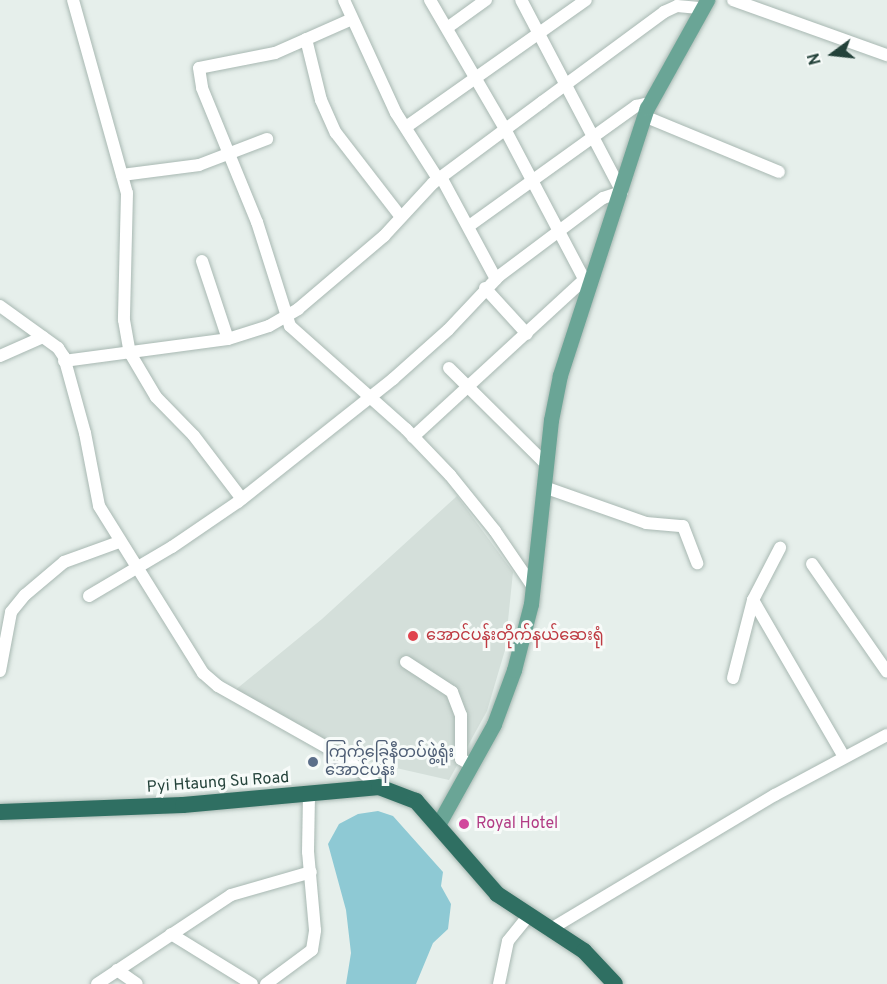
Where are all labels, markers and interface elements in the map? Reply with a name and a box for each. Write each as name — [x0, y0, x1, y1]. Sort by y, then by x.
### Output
north arrow — [803, 24, 863, 84]
text: N — [804, 51, 827, 67]
place label: အောင်ပန်းတိုက်နယ်ဆေးရုံ — [426, 626, 604, 646]
marker: အောင်ပန်းတိုက်နယ်ဆေးရုံ — [404, 627, 422, 645]
place label: ကြက်ခြေနီတပ်ဖွဲ့ရုံး အောင်ပန်း — [325, 743, 454, 781]
marker: ကြက်ခြေနီတပ်ဖွဲ့ရုံး အောင်ပန်း — [306, 755, 320, 769]
street label: Pyi Htaung Su Road — [146, 768, 290, 798]
place label: Royal Hotel — [476, 814, 558, 834]
marker: Royal Hotel — [457, 817, 471, 831]

